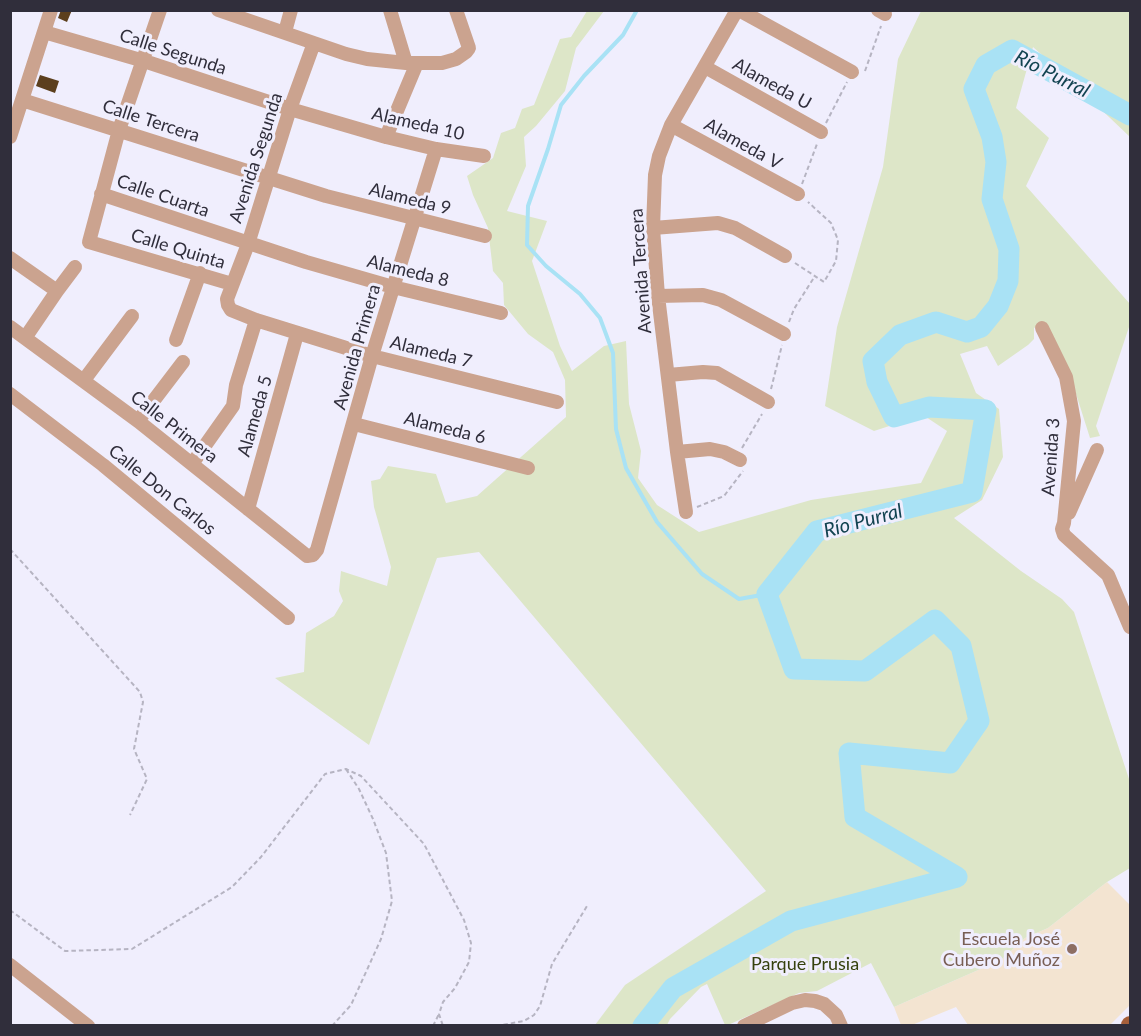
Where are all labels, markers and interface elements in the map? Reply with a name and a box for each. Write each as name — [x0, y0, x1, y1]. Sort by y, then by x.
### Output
street label: Calle Segunda — [117, 25, 229, 79]
water label: Río Purral — [1011, 45, 1093, 103]
street label: Alameda U — [729, 54, 815, 114]
street label: Avenida Segunda — [225, 90, 287, 226]
street label: Calle Tercera — [100, 95, 202, 147]
street label: Alameda 10 — [370, 103, 466, 145]
street label: Alameda V — [700, 114, 786, 174]
street label: Calle Cuarta — [114, 170, 212, 222]
street label: Alameda 9 — [367, 178, 453, 220]
street label: Avenida Tercera — [626, 208, 656, 334]
street label: Calle Quinta — [128, 224, 228, 274]
street label: Alameda 8 — [365, 250, 451, 292]
street label: Avenida Primera — [329, 282, 385, 412]
street label: Alameda 7 — [388, 331, 474, 373]
street label: Alameda 5 — [233, 373, 277, 459]
street label: Calle Primera — [126, 386, 222, 468]
street label: Alameda 6 — [402, 407, 488, 449]
street label: Avenida 3 — [1037, 417, 1065, 497]
street label: Calle Don Carlos — [104, 440, 220, 540]
water label: Río Purral — [821, 499, 905, 543]
place label: Escuela José Cubero Muñoz — [943, 928, 1060, 970]
marker: Escuela José Cubero Muñoz — [1065, 942, 1079, 956]
park label: Parque Prusia — [751, 953, 859, 975]

